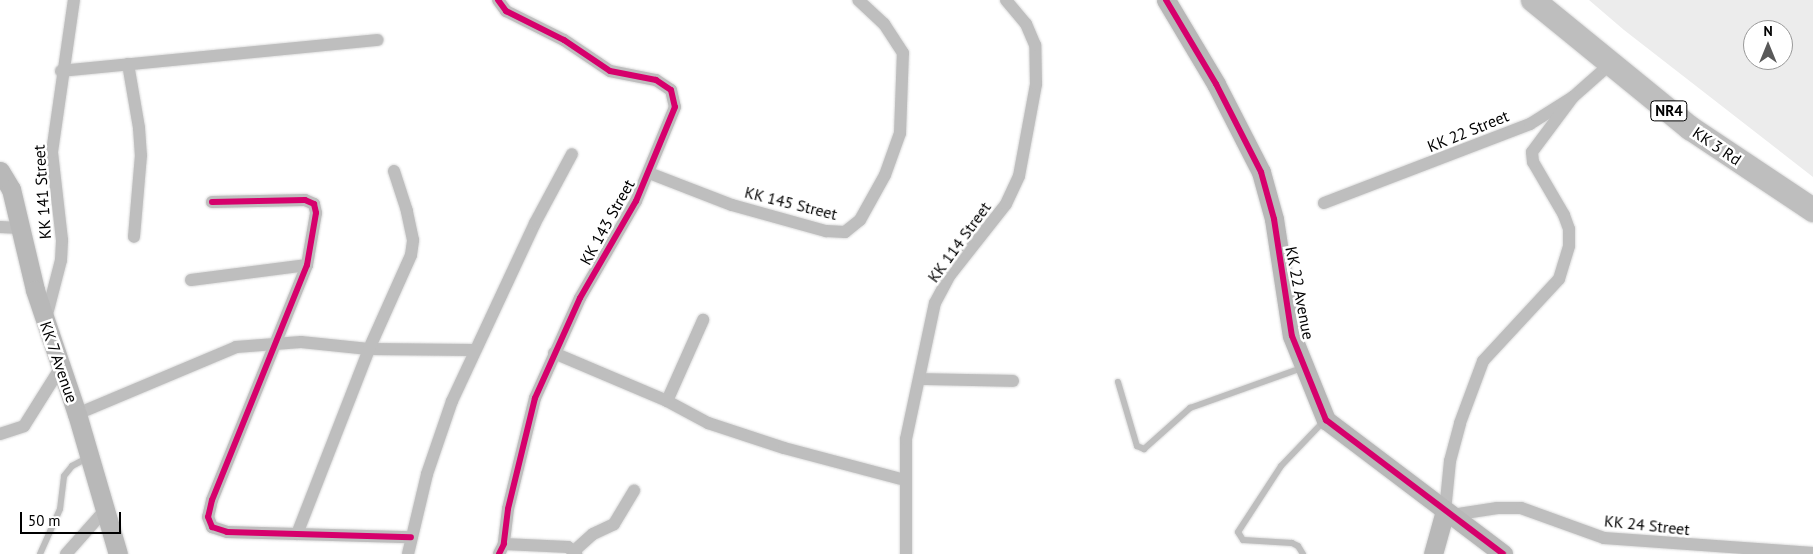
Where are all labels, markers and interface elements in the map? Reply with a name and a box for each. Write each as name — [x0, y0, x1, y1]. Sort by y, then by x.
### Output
north arrow — [1743, 20, 1793, 70]
text: N — [1763, 22, 1773, 40]
road number: NR4 — [1650, 98, 1688, 124]
street label: KK 22 Street — [1424, 106, 1512, 156]
street label: KK 3 Rd — [1689, 123, 1745, 169]
street label: KK 141 Street — [29, 144, 55, 240]
street label: KK 143 Street — [576, 176, 638, 268]
street label: KK 145 Street — [743, 182, 839, 224]
street label: KK 114 Street — [923, 198, 995, 286]
street label: KK 22 Avenue — [1281, 244, 1319, 342]
street label: KK 7 Avenue — [36, 318, 82, 406]
scale bar — [22, 502, 124, 534]
text: 50 m — [28, 511, 61, 530]
street label: KK 24 Street — [1603, 511, 1691, 539]

